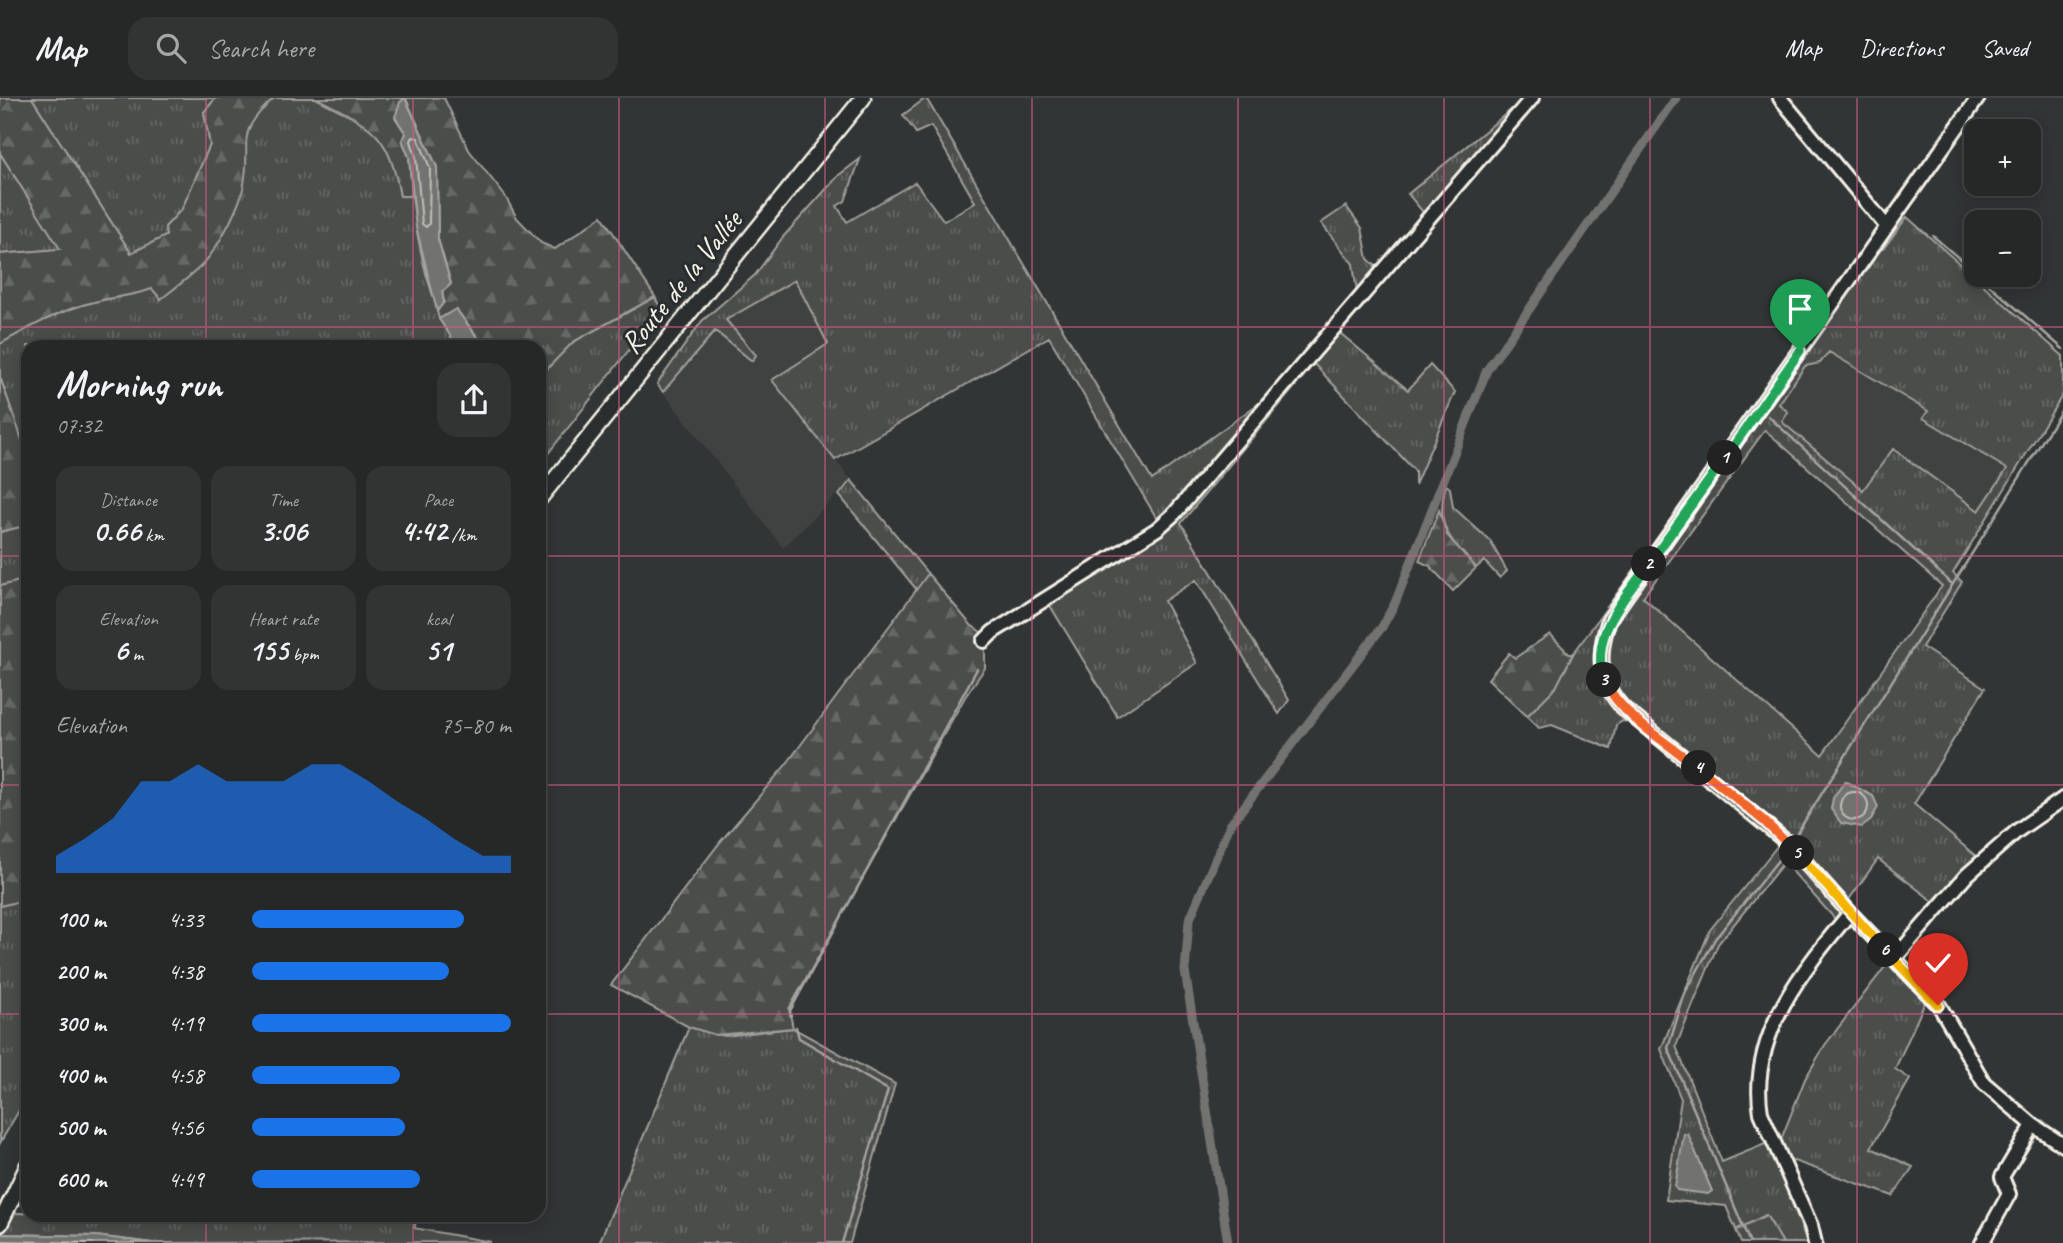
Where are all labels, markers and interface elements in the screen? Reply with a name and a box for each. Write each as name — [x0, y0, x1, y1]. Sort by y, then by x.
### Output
search box — [128, 17, 618, 80]
text: Map — [35, 27, 86, 69]
icon: search — [152, 29, 190, 67]
text: Search here — [208, 32, 314, 65]
text: Map — [1785, 33, 1822, 63]
text: Directions — [1860, 33, 1943, 63]
text: Saved — [1981, 33, 2028, 63]
map controls — [1964, 119, 2041, 287]
button: + — [1964, 119, 2041, 196]
street label: Route de la Vallée — [612, 201, 752, 361]
button: − — [1964, 210, 2041, 287]
pin — [1770, 279, 1830, 351]
icon: arrive — [1781, 290, 1819, 328]
text: Morning run — [56, 361, 222, 408]
button: share — [437, 363, 511, 437]
text: 07:32 — [56, 411, 102, 440]
pin: 1 — [1708, 440, 1742, 476]
text: 1 — [1720, 445, 1729, 469]
text: Distance — [100, 488, 157, 512]
text: Time — [269, 488, 298, 512]
text: Pace — [424, 488, 453, 512]
text: 0.66 — [93, 512, 141, 550]
text: 3:06 — [260, 512, 307, 550]
text: 4:42 — [401, 512, 447, 550]
text: km — [141, 523, 164, 547]
text: /km — [447, 523, 476, 547]
pin: 2 — [1632, 546, 1666, 582]
text: 2 — [1644, 551, 1653, 575]
text: Elevation — [99, 607, 158, 631]
text: Heart rate — [249, 607, 318, 631]
text: kcal — [426, 607, 451, 631]
text: 6 — [114, 631, 128, 669]
text: 155 — [248, 631, 288, 669]
text: 51 — [425, 631, 452, 669]
text: m — [128, 642, 143, 666]
text: bpm — [288, 642, 319, 666]
pin: 3 — [1586, 662, 1622, 698]
text: 3 — [1599, 667, 1608, 691]
text: Elevation — [56, 711, 127, 740]
text: 75–80 m — [441, 711, 511, 740]
pin: 4 — [1682, 750, 1716, 786]
text: 4 — [1694, 755, 1703, 779]
pin: 5 — [1780, 836, 1814, 870]
text: 5 — [1792, 840, 1801, 864]
text: 100 m — [56, 905, 106, 934]
text: 4:33 — [168, 905, 204, 934]
pin: 6 — [1868, 932, 1902, 968]
pin — [1908, 933, 1968, 1005]
text: 6 — [1880, 937, 1889, 961]
icon: check — [1919, 944, 1957, 982]
text: 200 m — [56, 957, 106, 986]
text: 4:38 — [168, 957, 204, 986]
text: 300 m — [56, 1009, 106, 1038]
text: 4:19 — [168, 1009, 204, 1038]
text: 400 m — [56, 1061, 106, 1090]
text: 4:58 — [168, 1061, 204, 1090]
text: 500 m — [56, 1113, 105, 1142]
text: 4:56 — [168, 1113, 204, 1142]
text: 600 m — [56, 1165, 106, 1194]
text: 4:49 — [168, 1165, 204, 1194]

